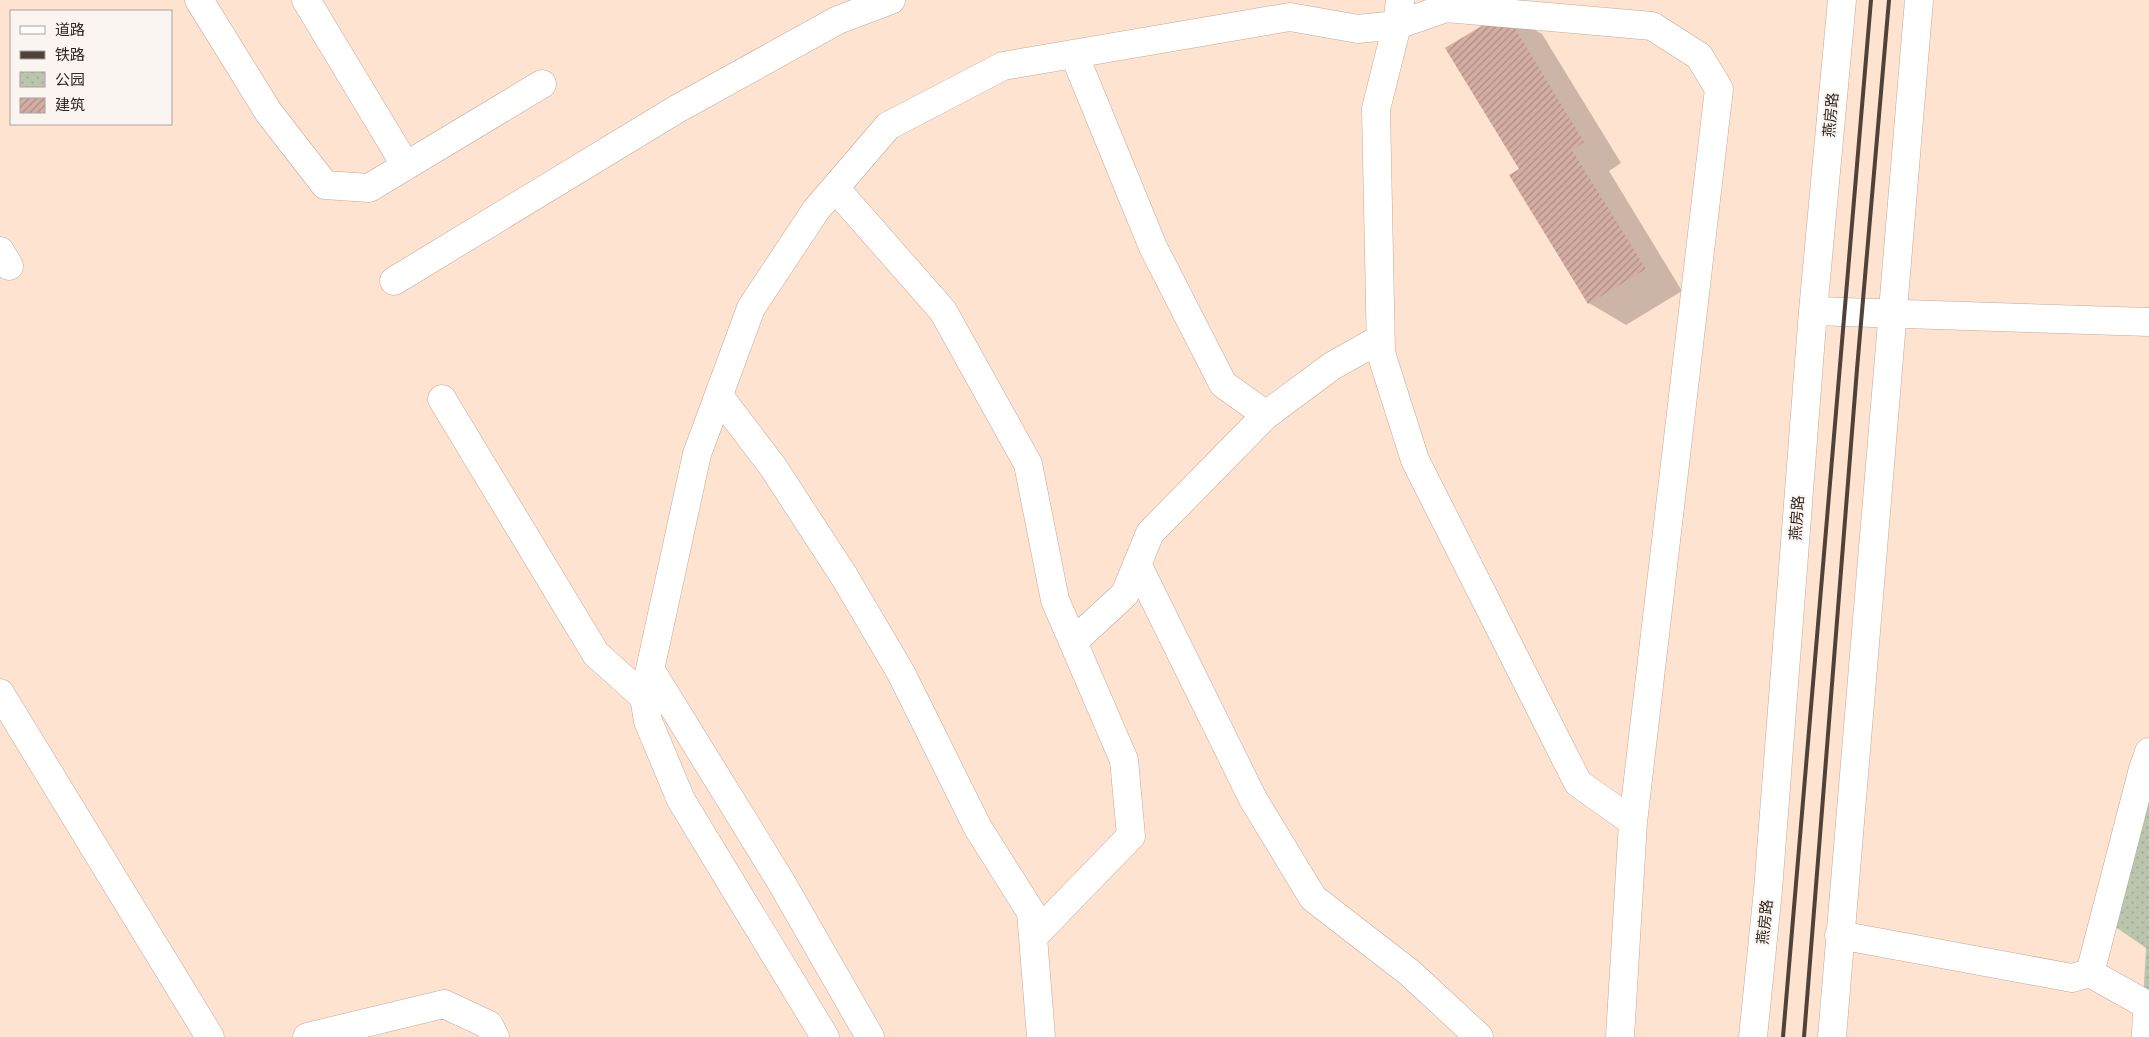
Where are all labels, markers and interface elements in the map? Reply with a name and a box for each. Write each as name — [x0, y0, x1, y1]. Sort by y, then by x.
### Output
legend — [10, 10, 172, 125]
text: 道路 — [55, 21, 85, 39]
text: 铁路 — [55, 46, 85, 64]
text: 公园 — [55, 71, 85, 89]
street label: 燕房路 — [1820, 92, 1842, 138]
text: 建筑 — [55, 96, 85, 114]
street label: 燕房路 — [1786, 495, 1808, 541]
street label: 燕房路 — [1754, 899, 1776, 945]

